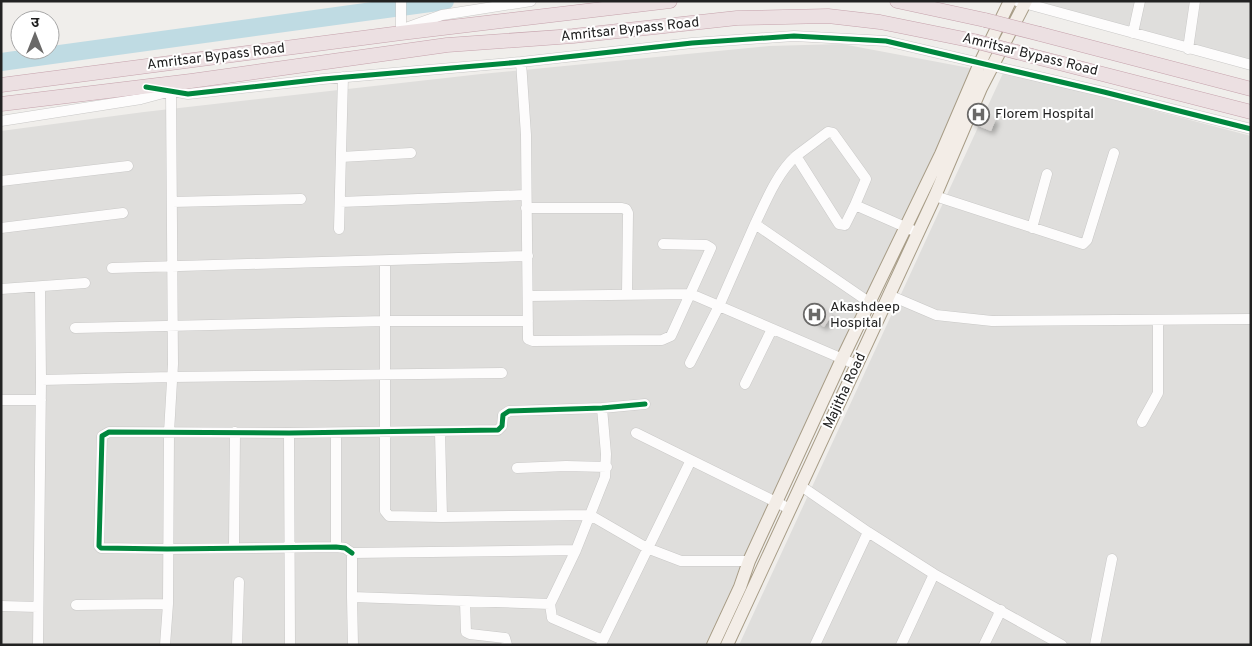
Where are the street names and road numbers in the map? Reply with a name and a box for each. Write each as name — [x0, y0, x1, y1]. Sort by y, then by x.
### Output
street label: Amritsar Bypass Road — [560, 14, 700, 46]
street label: Amritsar Bypass Road — [961, 30, 1099, 80]
street label: Amritsar Bypass Road — [146, 40, 286, 74]
street label: Majitha Road — [820, 350, 870, 432]

